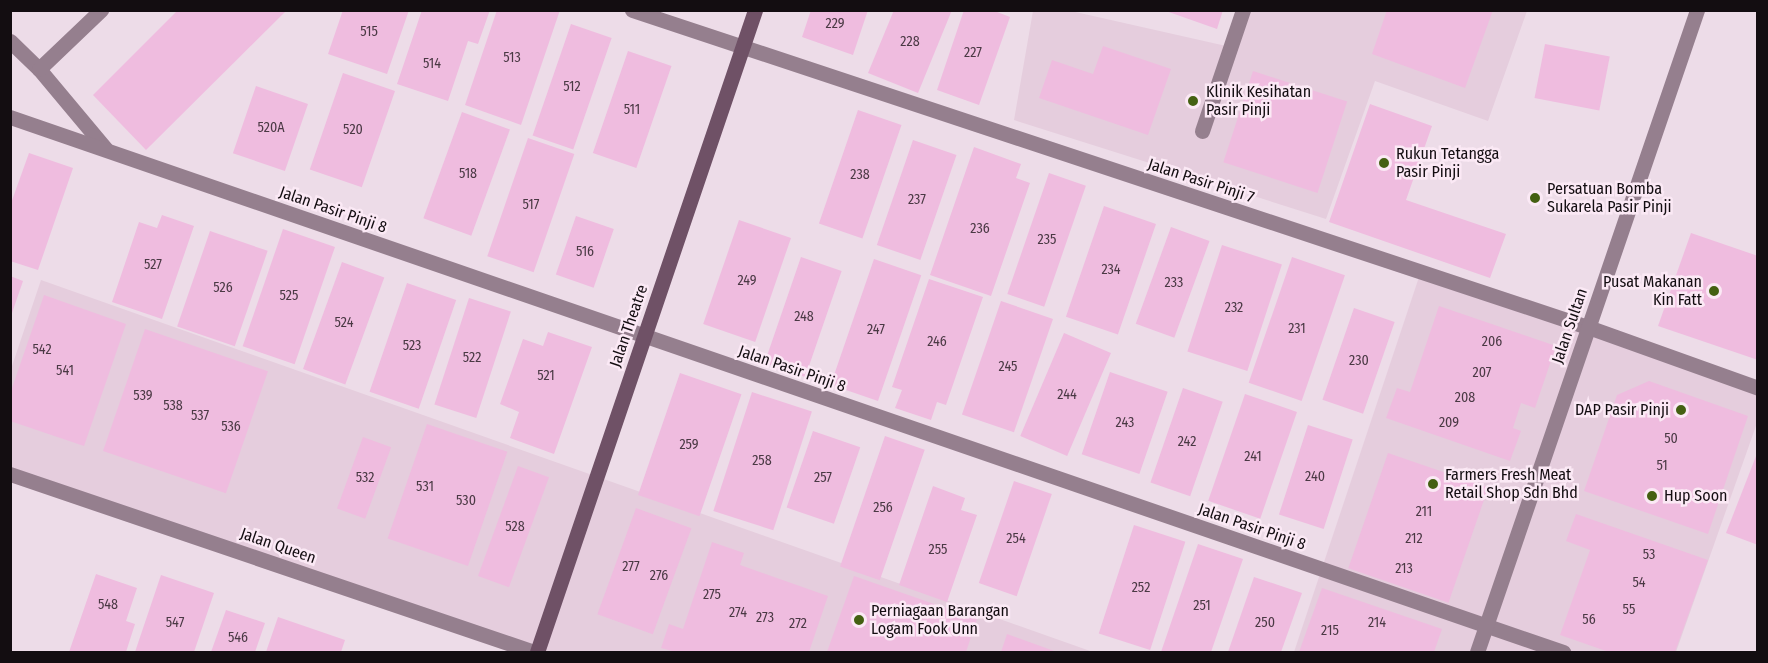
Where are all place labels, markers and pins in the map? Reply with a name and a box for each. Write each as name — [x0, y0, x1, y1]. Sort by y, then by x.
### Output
place label: Klinik Kesihatan Pasir Pinji — [1206, 82, 1311, 120]
marker: Klinik Kesihatan Pasir Pinji — [1184, 92, 1202, 110]
place label: Rukun Tetangga Pasir Pinji — [1396, 144, 1499, 182]
marker: Rukun Tetangga Pasir Pinji — [1377, 156, 1391, 170]
place label: Persatuan Bomba Sukarela Pasir Pinji — [1547, 179, 1672, 217]
marker: Persatuan Bomba Sukarela Pasir Pinji — [1528, 191, 1542, 205]
place label: Pusat Makanan Kin Fatt — [1603, 272, 1702, 310]
marker: Pusat Makanan Kin Fatt — [1707, 284, 1721, 298]
place label: DAP Pasir Pinji — [1575, 400, 1669, 420]
marker: DAP Pasir Pinji — [1674, 403, 1688, 417]
place label: Farmers Fresh Meat Retail Shop Sdn Bhd — [1445, 465, 1578, 503]
marker: Farmers Fresh Meat Retail Shop Sdn Bhd — [1426, 477, 1440, 491]
place label: Hup Soon — [1664, 486, 1728, 506]
marker: Hup Soon — [1645, 489, 1659, 503]
place label: Perniagaan Barangan Logam Fook Unn — [871, 601, 1009, 639]
marker: Perniagaan Barangan Logam Fook Unn — [852, 613, 866, 627]

